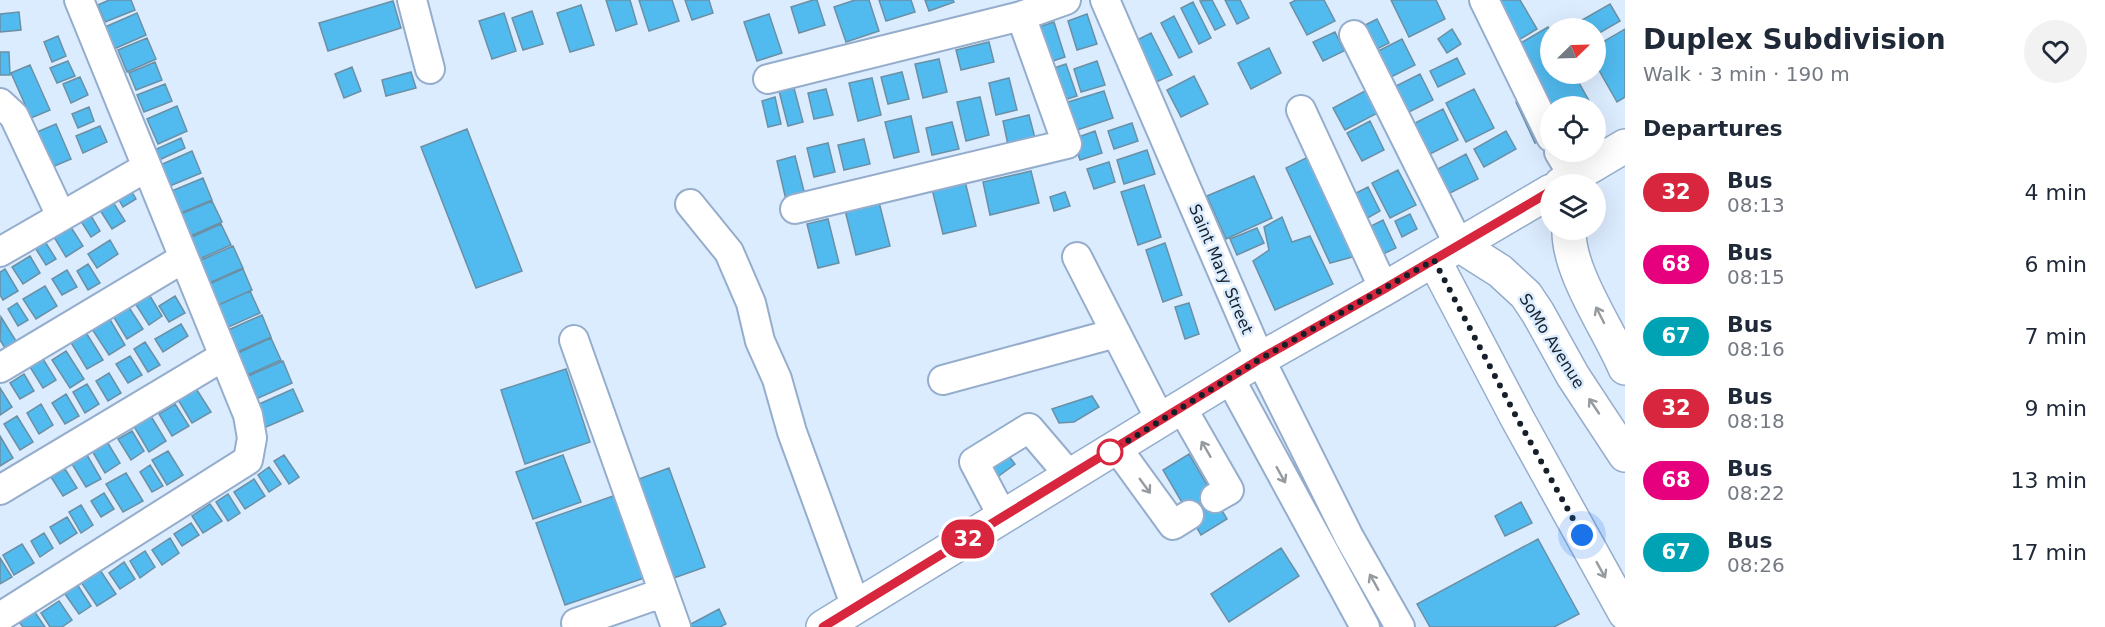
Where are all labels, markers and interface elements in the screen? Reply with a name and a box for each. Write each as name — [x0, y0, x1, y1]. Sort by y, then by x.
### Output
north arrow — [1540, 18, 1606, 84]
map controls — [1540, 18, 1606, 240]
button: heart — [2024, 20, 2087, 83]
text: Duplex Subdivision — [1643, 23, 1946, 56]
text: Walk · 3 min · 190 m — [1643, 62, 1850, 86]
button: locate — [1540, 96, 1606, 162]
text: Departures — [1643, 116, 1783, 141]
text: Bus — [1727, 168, 1773, 193]
button: layers — [1540, 174, 1606, 240]
text: 32 — [1661, 180, 1691, 204]
text: 4 min — [2025, 180, 2087, 205]
text: 08:13 — [1727, 193, 1785, 217]
street label: Saint Mary Street — [1185, 201, 1257, 337]
text: Bus — [1727, 240, 1773, 265]
text: 68 — [1661, 252, 1691, 276]
text: 6 min — [2025, 252, 2087, 277]
text: 08:15 — [1727, 265, 1785, 289]
street label: SoMo Avenue — [1515, 290, 1589, 392]
one-way arrow — [1593, 307, 1605, 325]
text: Bus — [1727, 312, 1773, 337]
text: 67 — [1661, 324, 1691, 348]
text: 7 min — [2025, 324, 2087, 349]
text: 08:16 — [1727, 337, 1785, 361]
text: Bus — [1727, 384, 1773, 409]
text: 32 — [1661, 396, 1691, 420]
text: 9 min — [2025, 396, 2087, 421]
one-way arrow — [1587, 397, 1600, 414]
text: 08:18 — [1727, 409, 1785, 433]
unlabelled marker — [1097, 439, 1123, 465]
one-way arrow — [1199, 441, 1211, 458]
text: Bus — [1727, 456, 1773, 481]
one-way arrow — [1276, 466, 1287, 484]
text: 68 — [1661, 468, 1691, 492]
text: 13 min — [2011, 468, 2087, 493]
one-way arrow — [1139, 478, 1151, 494]
text: 08:22 — [1727, 481, 1785, 505]
line badge: 32 — [941, 520, 995, 558]
your location — [1567, 520, 1597, 550]
text: 32 — [953, 527, 983, 551]
text: Bus — [1727, 528, 1773, 553]
text: 67 — [1661, 540, 1691, 564]
text: 17 min — [2011, 540, 2087, 565]
text: 08:26 — [1727, 553, 1785, 577]
one-way arrow — [1595, 561, 1607, 578]
one-way arrow — [1368, 574, 1380, 591]

